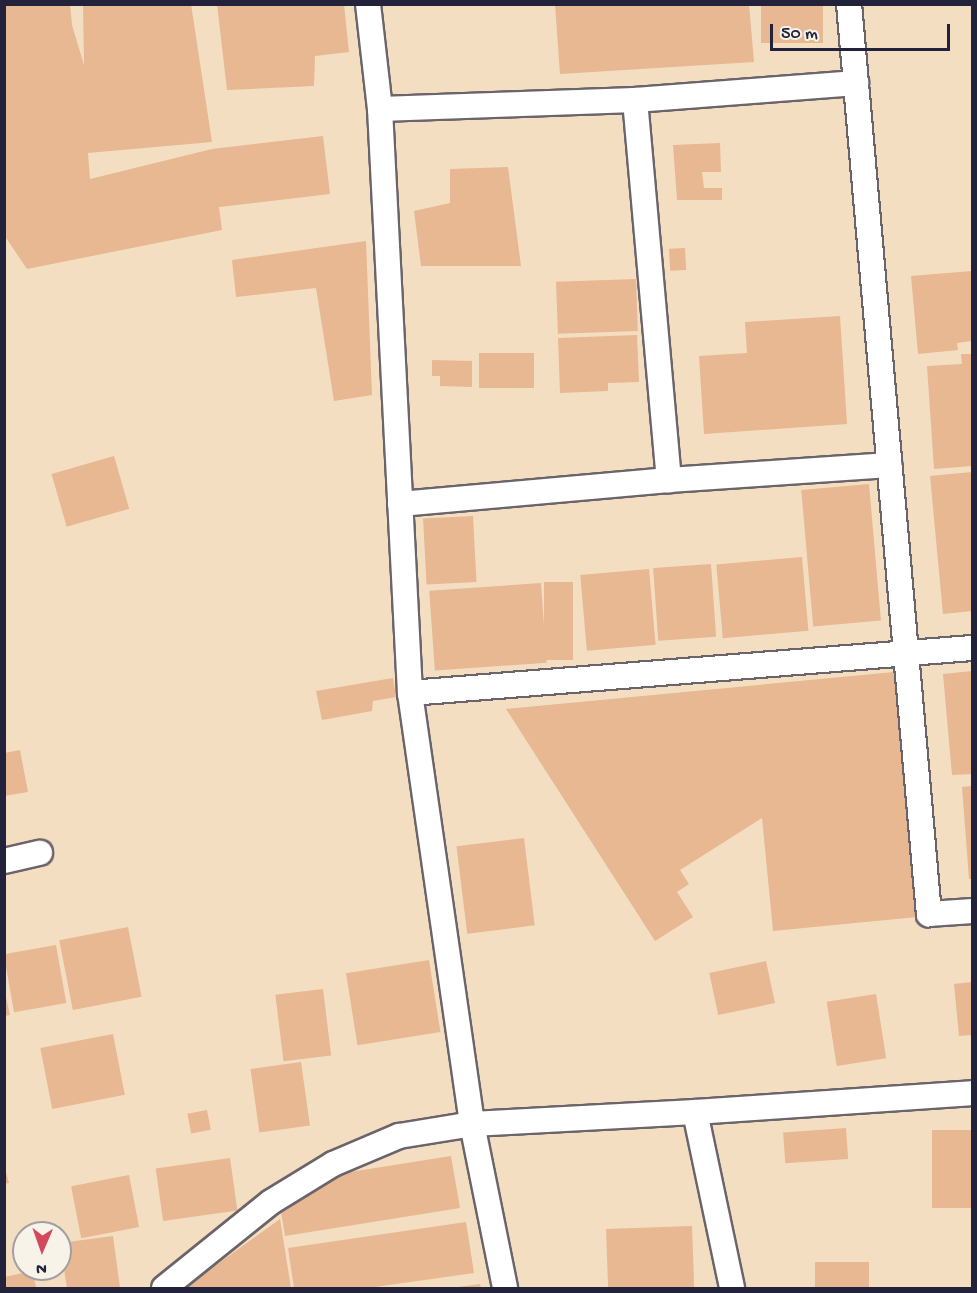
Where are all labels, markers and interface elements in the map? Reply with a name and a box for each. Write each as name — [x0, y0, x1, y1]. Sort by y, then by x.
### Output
scale bar — [773, 12, 953, 50]
text: 50 m — [781, 24, 818, 45]
north arrow — [12, 1221, 72, 1281]
text: N — [36, 1258, 47, 1277]

